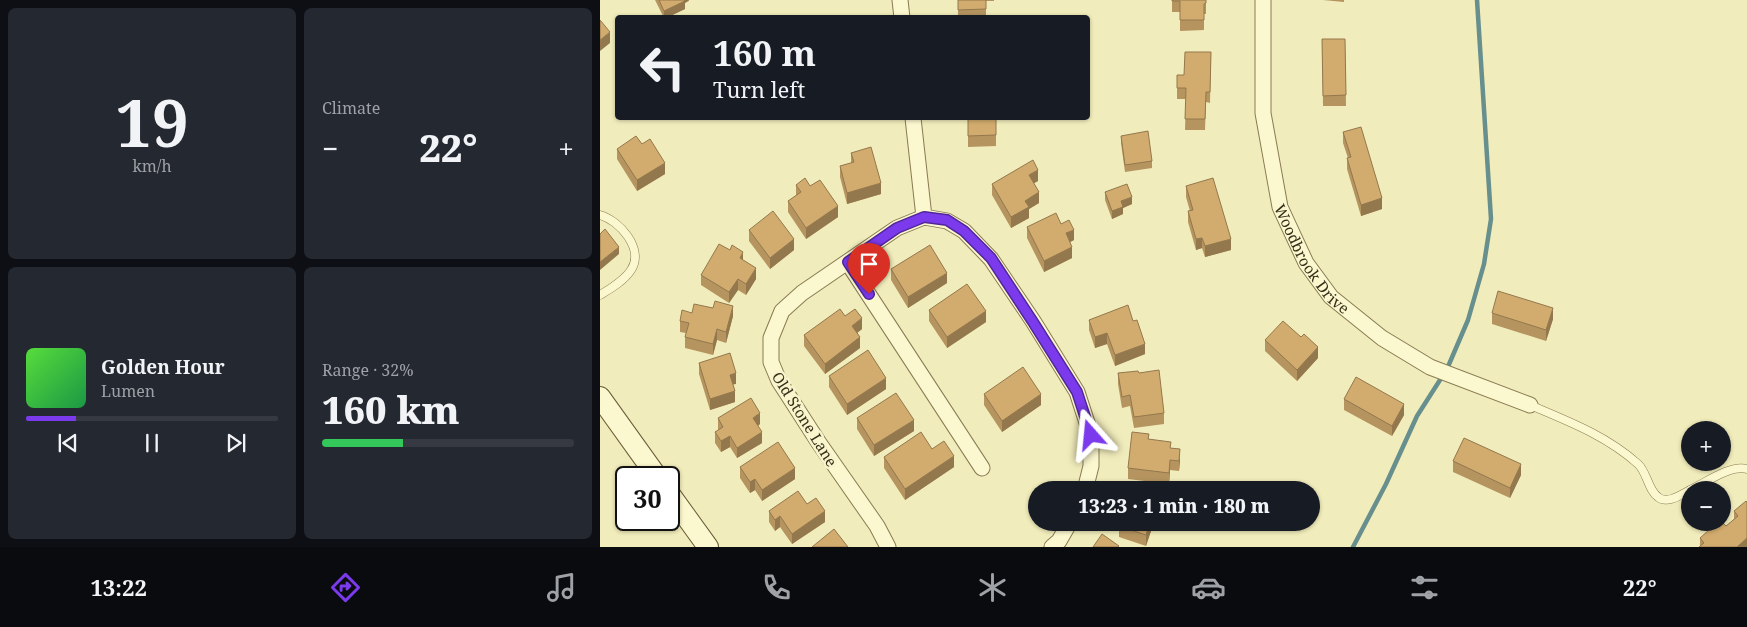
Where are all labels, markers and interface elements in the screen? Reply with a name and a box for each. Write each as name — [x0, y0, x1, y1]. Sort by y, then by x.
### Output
text: 160 m — [713, 29, 816, 76]
icon: left — [630, 35, 695, 100]
text: Turn left — [713, 74, 805, 104]
text: 19 — [115, 78, 189, 166]
text: Climate — [322, 97, 380, 119]
text: 22° — [419, 121, 477, 173]
text: − — [322, 129, 338, 167]
text: + — [558, 129, 574, 167]
text: km/h — [132, 155, 172, 177]
street label: Woodbrook Drive — [1270, 201, 1354, 318]
pin — [848, 243, 890, 294]
icon: arrive — [855, 250, 883, 278]
text: Golden Hour — [101, 354, 225, 380]
text: Range · 32% — [322, 359, 414, 381]
street label: Old Stone Lane — [768, 368, 842, 470]
text: Lumen — [101, 380, 155, 402]
text: 160 km — [322, 383, 460, 435]
position arrow — [1064, 408, 1116, 460]
map controls — [1681, 421, 1731, 531]
button: + — [1681, 421, 1731, 471]
icon: previous — [54, 429, 82, 457]
icon: pause — [138, 429, 166, 457]
icon: next — [222, 429, 250, 457]
speed limit sign: 30 — [615, 466, 680, 531]
button: − — [1681, 481, 1731, 531]
text: 13:23 · 1 min · 180 m — [1078, 493, 1270, 519]
icon: directions — [328, 570, 363, 605]
icon: music — [544, 570, 579, 605]
icon: phone — [759, 570, 794, 605]
icon: climate — [975, 570, 1010, 605]
icon: car — [1191, 570, 1226, 605]
icon: filters — [1407, 570, 1442, 605]
text: 13:22 — [90, 572, 147, 602]
text: 22° — [1623, 572, 1657, 602]

